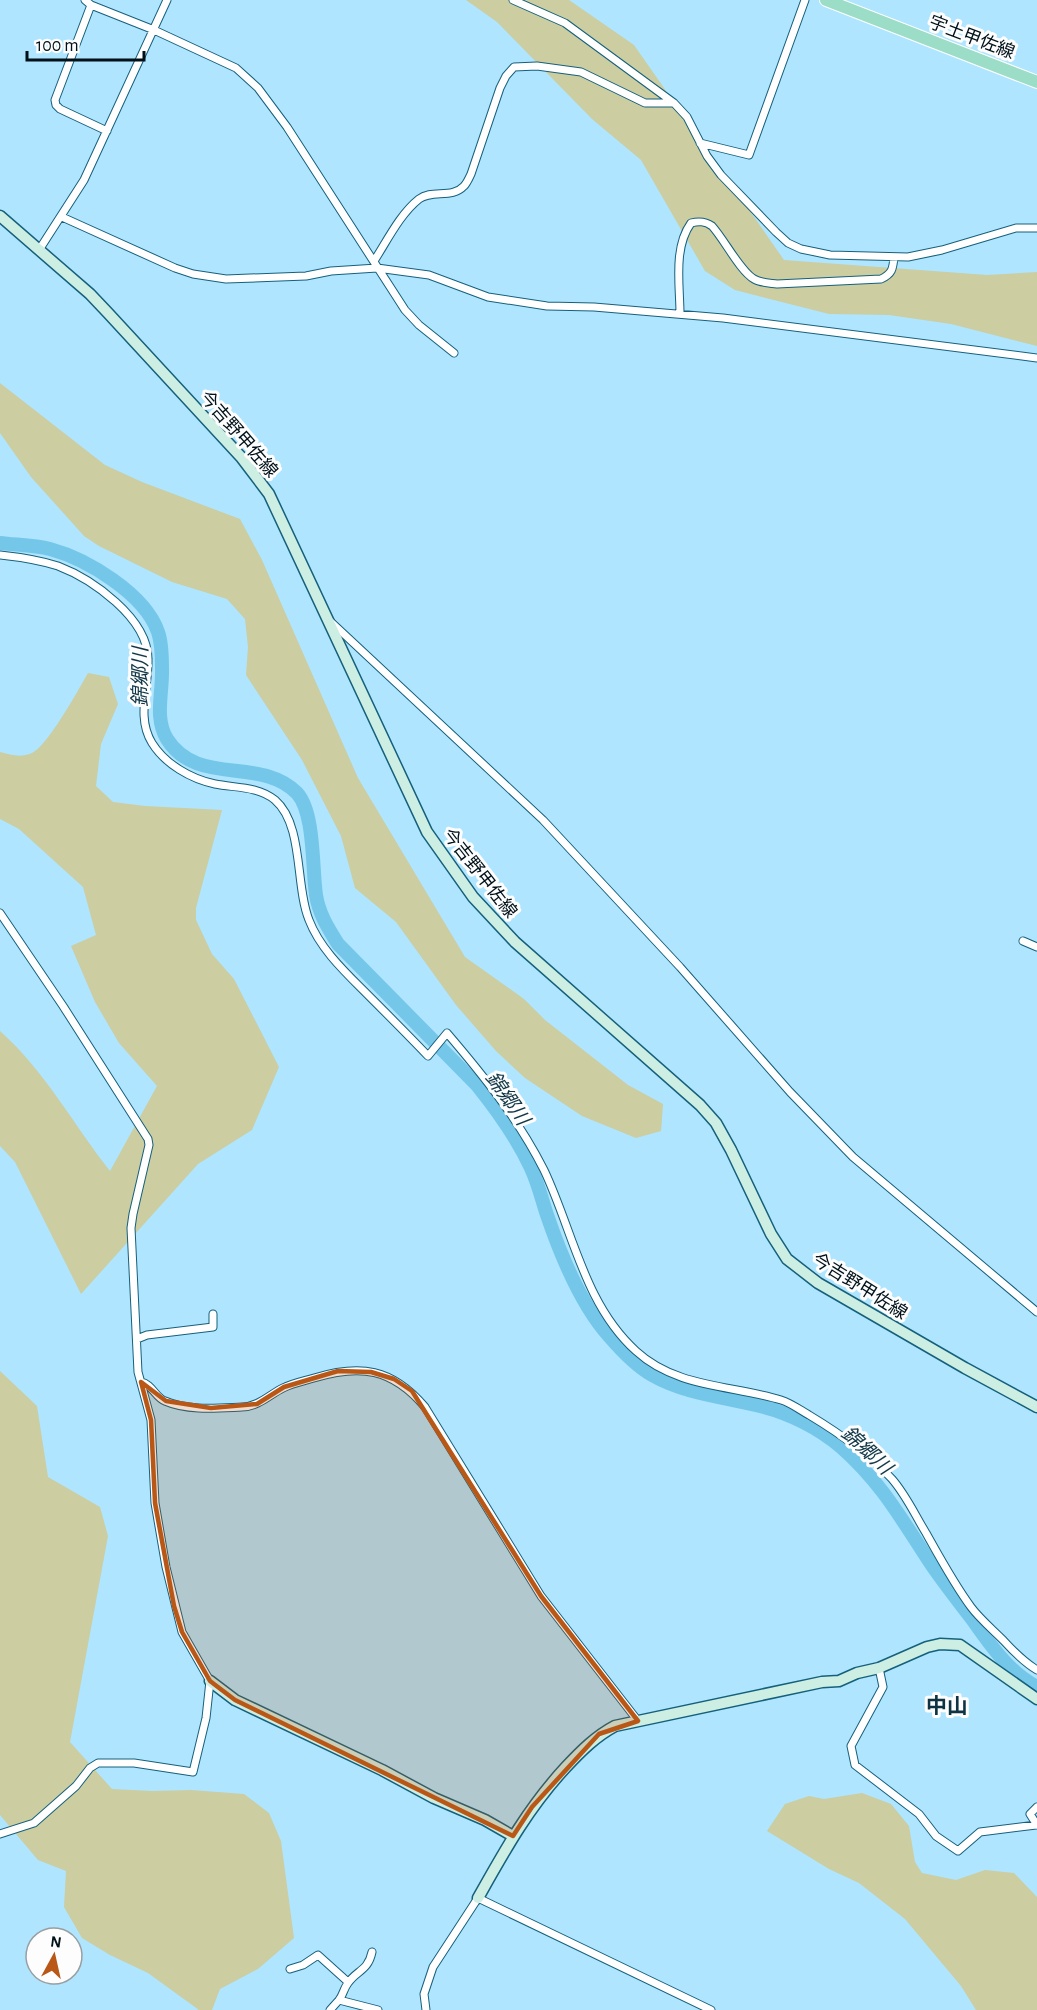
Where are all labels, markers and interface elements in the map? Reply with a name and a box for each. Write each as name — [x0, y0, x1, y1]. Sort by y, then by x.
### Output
street label: 宇土甲佐線 — [926, 12, 1018, 62]
scale bar — [27, 24, 144, 62]
text: 100 m — [36, 37, 79, 55]
street label: 今吉野甲佐線 — [196, 387, 282, 481]
water label: 錦郷川 — [130, 645, 151, 707]
street label: 今吉野甲佐線 — [439, 824, 521, 922]
water label: 錦郷川 — [482, 1068, 535, 1131]
street label: 今吉野甲佐線 — [809, 1249, 911, 1323]
water label: 錦郷川 — [838, 1422, 897, 1480]
district label: 中山 — [926, 1695, 968, 1717]
north arrow — [24, 1926, 84, 1986]
text: N — [49, 1933, 63, 1951]

